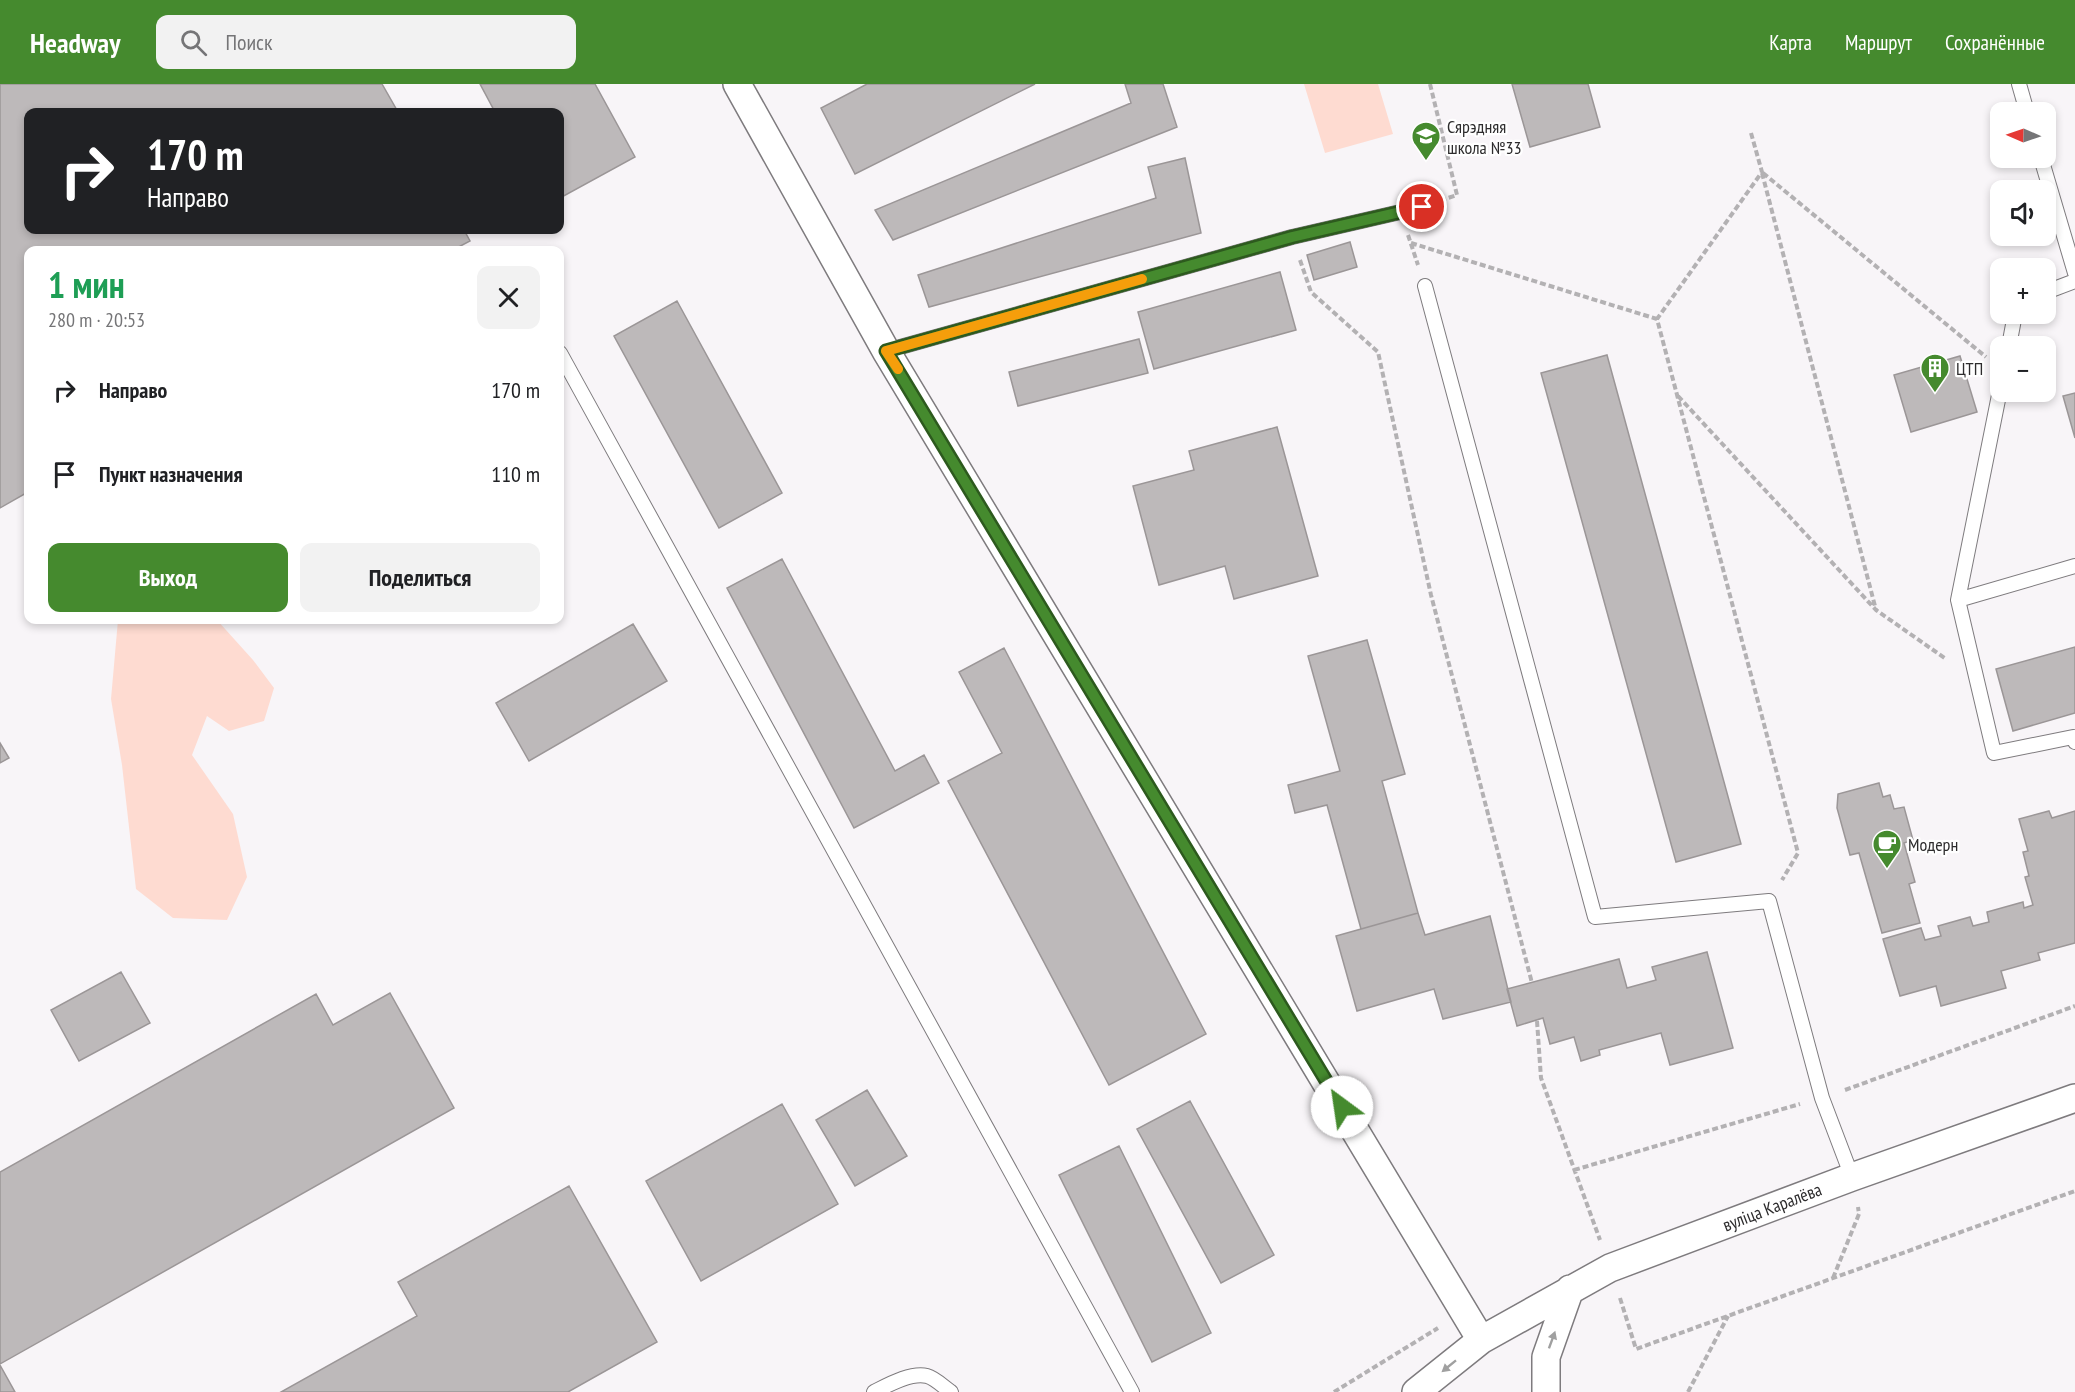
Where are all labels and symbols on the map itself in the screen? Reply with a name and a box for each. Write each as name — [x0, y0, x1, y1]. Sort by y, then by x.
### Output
north arrow — [1990, 102, 2056, 168]
place label: Сярэдняя школа №33 — [1447, 115, 1522, 159]
school or university icon: Сярэдняя школа №33 — [1410, 120, 1442, 162]
pin — [1396, 181, 1447, 232]
building icon: ЦТП — [1919, 352, 1951, 394]
place label: ЦТП — [1956, 357, 1983, 380]
cafe icon: Модерн — [1871, 828, 1903, 870]
place label: Модерн — [1908, 833, 1958, 856]
position arrow — [1310, 1075, 1374, 1139]
street label: вуліца Каралёва — [1719, 1178, 1825, 1236]
one-way arrow — [1548, 1331, 1558, 1349]
one-way arrow — [1441, 1359, 1456, 1372]

